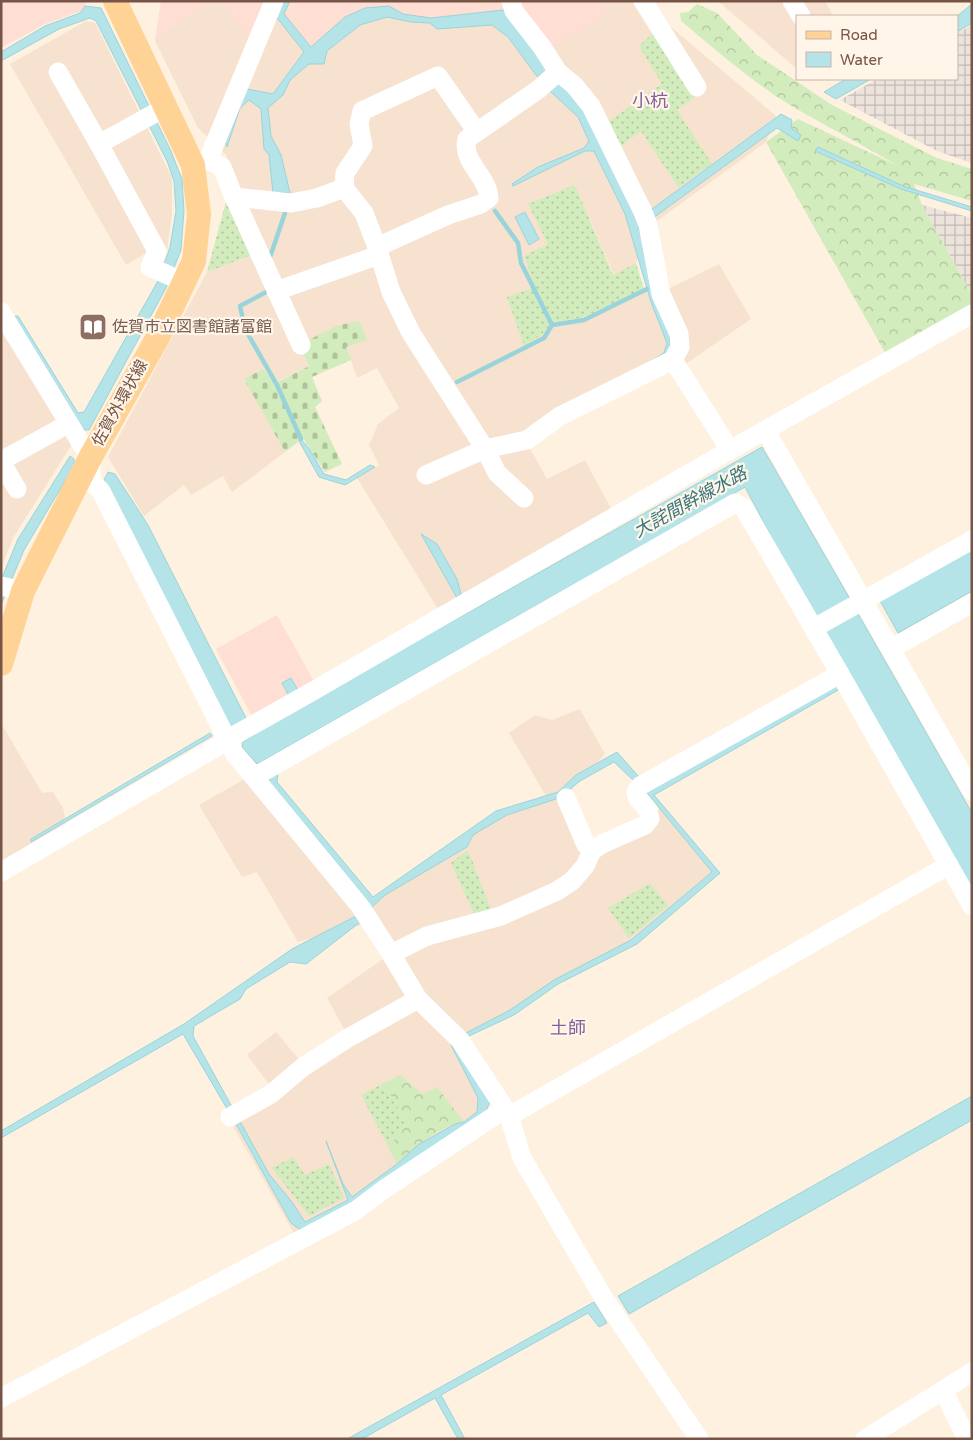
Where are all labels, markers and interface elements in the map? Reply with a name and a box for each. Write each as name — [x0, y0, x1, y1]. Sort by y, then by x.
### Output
legend — [796, 15, 958, 80]
text: Road — [840, 26, 878, 44]
text: Water — [840, 51, 883, 69]
district label: 小杭 — [632, 90, 668, 112]
library icon: 佐賀市立図書館諸富館 — [78, 312, 108, 342]
place label: 佐賀市立図書館諸富館 — [112, 317, 272, 337]
street label: 佐賀外環状線 — [88, 356, 152, 450]
water label: 大詫間幹線水路 — [630, 461, 752, 542]
district label: 土師 — [550, 1017, 586, 1039]

